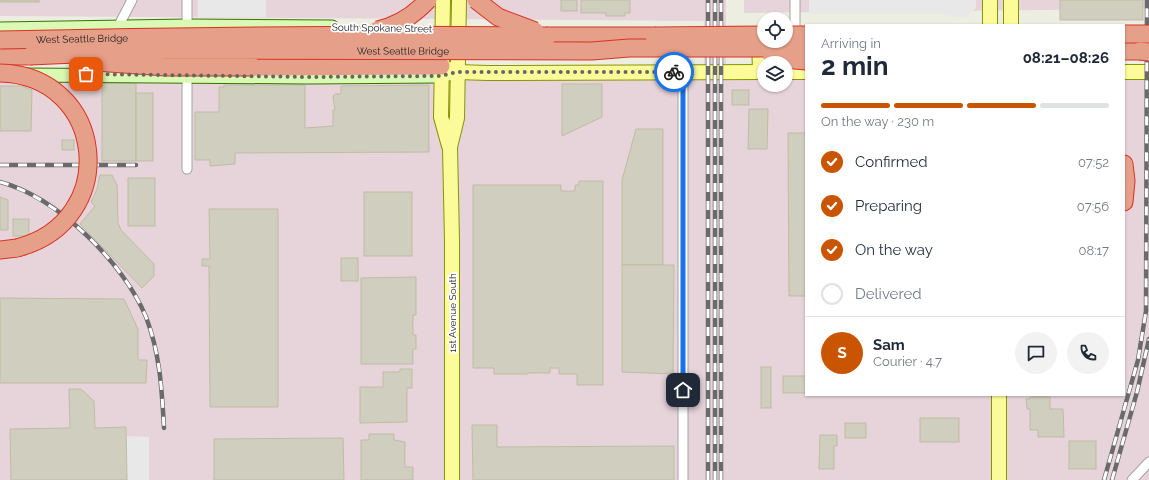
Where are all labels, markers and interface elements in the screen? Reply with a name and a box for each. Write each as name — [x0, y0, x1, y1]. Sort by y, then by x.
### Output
map controls — [757, 12, 793, 92]
button: locate — [757, 12, 793, 48]
street label: South Spokane Street — [332, 22, 433, 34]
street label: West Seattle Bridge — [36, 32, 128, 45]
text: Arriving in — [821, 36, 881, 51]
street label: West Seattle Bridge — [357, 45, 449, 56]
text: 08:21–08:26 — [1023, 49, 1109, 67]
text: 2 min — [821, 51, 888, 81]
courier — [654, 52, 694, 92]
button: layers — [757, 56, 793, 92]
pin — [69, 57, 103, 91]
icon: bike — [663, 61, 685, 83]
icon: bag — [75, 63, 97, 85]
text: On the way · 230 m — [821, 114, 934, 129]
icon: check — [821, 151, 843, 173]
text: Confirmed — [855, 153, 928, 171]
text: 07:52 — [1078, 155, 1109, 170]
icon: check — [821, 195, 843, 217]
text: Preparing — [855, 197, 922, 215]
text: 07:56 — [1077, 199, 1109, 214]
icon: check — [821, 239, 843, 261]
text: On the way — [855, 241, 933, 259]
text: 08:17 — [1078, 243, 1109, 258]
street label: 1st Avenue South — [447, 273, 458, 353]
text: Delivered — [855, 285, 922, 303]
button: chat — [1015, 332, 1057, 374]
button: phone — [1067, 332, 1109, 374]
text: Sam — [873, 336, 905, 354]
text: S — [837, 344, 847, 362]
text: Courier · 4.7 — [873, 354, 942, 369]
pin — [666, 373, 700, 407]
icon: home — [672, 379, 694, 401]

